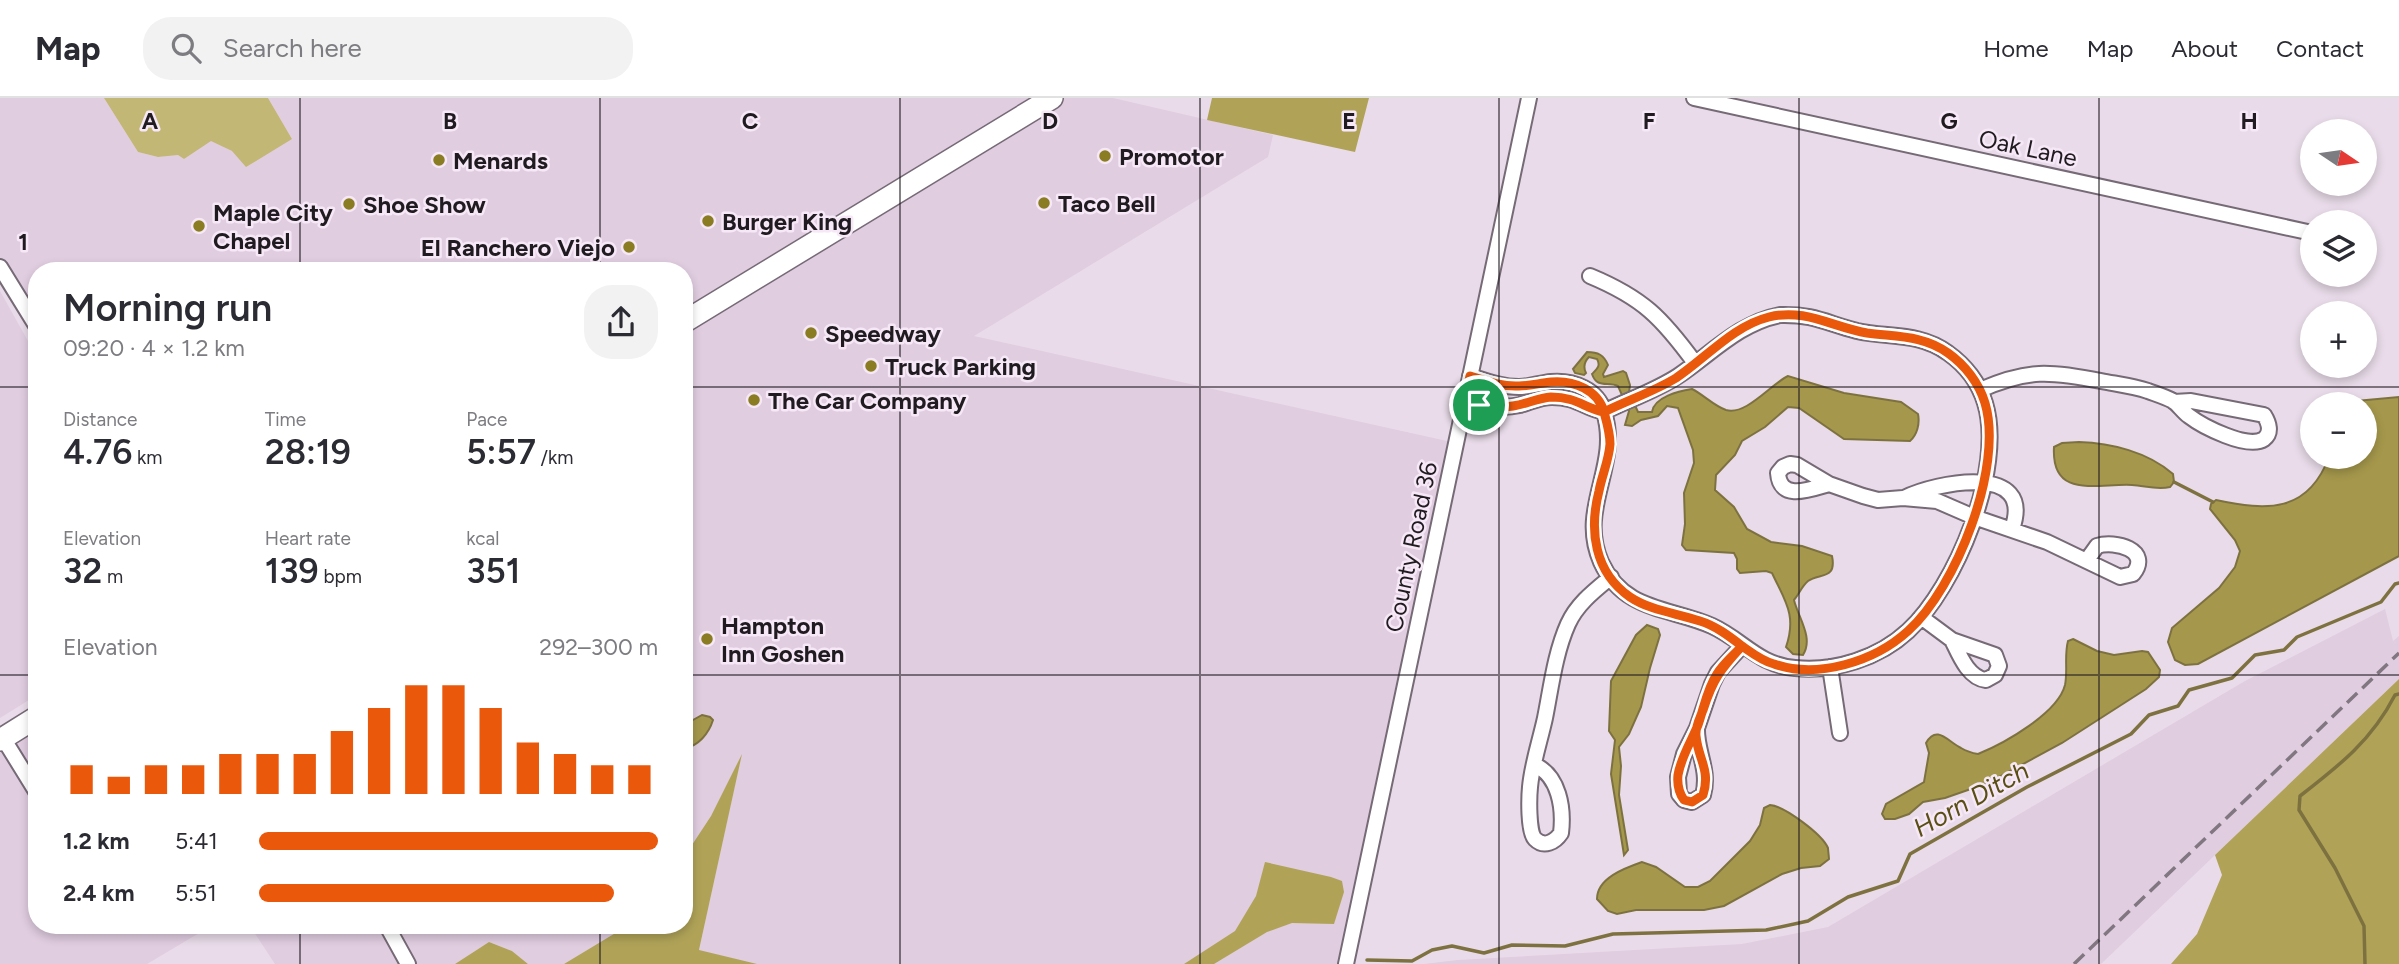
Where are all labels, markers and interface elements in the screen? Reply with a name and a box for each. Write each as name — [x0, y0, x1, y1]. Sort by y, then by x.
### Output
search box — [143, 17, 633, 80]
text: Map — [35, 29, 101, 68]
icon: search — [167, 29, 205, 67]
text: Search here — [223, 32, 362, 64]
text: Home — [1983, 34, 2049, 63]
text: Map — [2087, 34, 2133, 63]
text: About — [2171, 34, 2238, 63]
text: Contact — [2276, 34, 2364, 63]
text: A — [142, 107, 159, 135]
text: B — [443, 107, 457, 135]
text: C — [742, 107, 759, 135]
text: D — [1042, 107, 1058, 135]
text: E — [1342, 107, 1356, 135]
text: F — [1643, 107, 1656, 135]
text: G — [1940, 107, 1958, 135]
text: H — [2240, 107, 2258, 135]
north arrow — [2300, 119, 2376, 196]
map controls — [2300, 119, 2377, 469]
street label: Oak Lane — [1976, 123, 2080, 173]
place label: Promotor — [1119, 142, 1224, 171]
place label: Menards — [453, 146, 548, 175]
marker: Promotor — [1097, 148, 1113, 164]
marker: Menards — [431, 152, 447, 168]
place label: Taco Bell — [1058, 189, 1156, 218]
place label: Shoe Show — [363, 190, 486, 219]
marker: Taco Bell — [1036, 195, 1052, 211]
marker: Shoe Show — [341, 196, 357, 212]
place label: Maple City Chapel — [213, 198, 333, 255]
place label: Burger King — [722, 207, 852, 236]
button: layers — [2300, 210, 2377, 287]
marker: Burger King — [700, 213, 716, 229]
marker: Maple City Chapel — [191, 218, 207, 234]
text: 1 — [18, 228, 28, 256]
place label: El Ranchero Viejo — [421, 233, 615, 262]
marker: El Ranchero Viejo — [621, 239, 637, 255]
text: Morning run — [63, 285, 272, 331]
button: share — [584, 285, 658, 359]
button: + — [2300, 301, 2377, 378]
place label: Speedway — [825, 319, 941, 348]
marker: Speedway — [803, 325, 819, 341]
text: 09:20 · 4 × 1.2 km — [63, 334, 245, 362]
place label: Truck Parking — [885, 352, 1036, 381]
marker: Truck Parking — [863, 358, 879, 374]
pin — [1449, 375, 1509, 435]
place label: The Car Company — [768, 386, 966, 415]
icon: arrive — [1460, 386, 1498, 424]
marker: The Car Company — [746, 392, 762, 408]
button: − — [2300, 392, 2377, 469]
text: Distance — [63, 408, 137, 431]
text: Time — [265, 408, 306, 431]
text: Pace — [466, 408, 507, 431]
text: 4.76 — [63, 431, 132, 473]
text: 28:19 — [265, 431, 351, 473]
text: 5:57 — [466, 431, 536, 473]
text: km — [132, 446, 162, 469]
text: /km — [536, 446, 573, 469]
street label: County Road 36 — [1379, 459, 1443, 635]
text: Elevation — [63, 527, 141, 550]
text: Heart rate — [265, 527, 351, 550]
text: kcal — [466, 527, 500, 550]
text: 32 — [63, 550, 102, 592]
text: 139 — [265, 550, 319, 592]
text: 351 — [466, 550, 521, 592]
text: m — [102, 565, 123, 588]
text: bpm — [319, 565, 362, 588]
place label: Hampton Inn Goshen — [721, 611, 844, 668]
marker: Hampton Inn Goshen — [699, 631, 715, 647]
text: Elevation — [63, 633, 158, 661]
text: 292–300 m — [539, 633, 658, 661]
water label: Horn Ditch — [1908, 754, 2034, 844]
text: 1.2 km — [63, 827, 130, 855]
text: 5:41 — [175, 827, 218, 855]
text: 2.4 km — [63, 879, 134, 907]
text: 5:51 — [175, 879, 217, 907]

